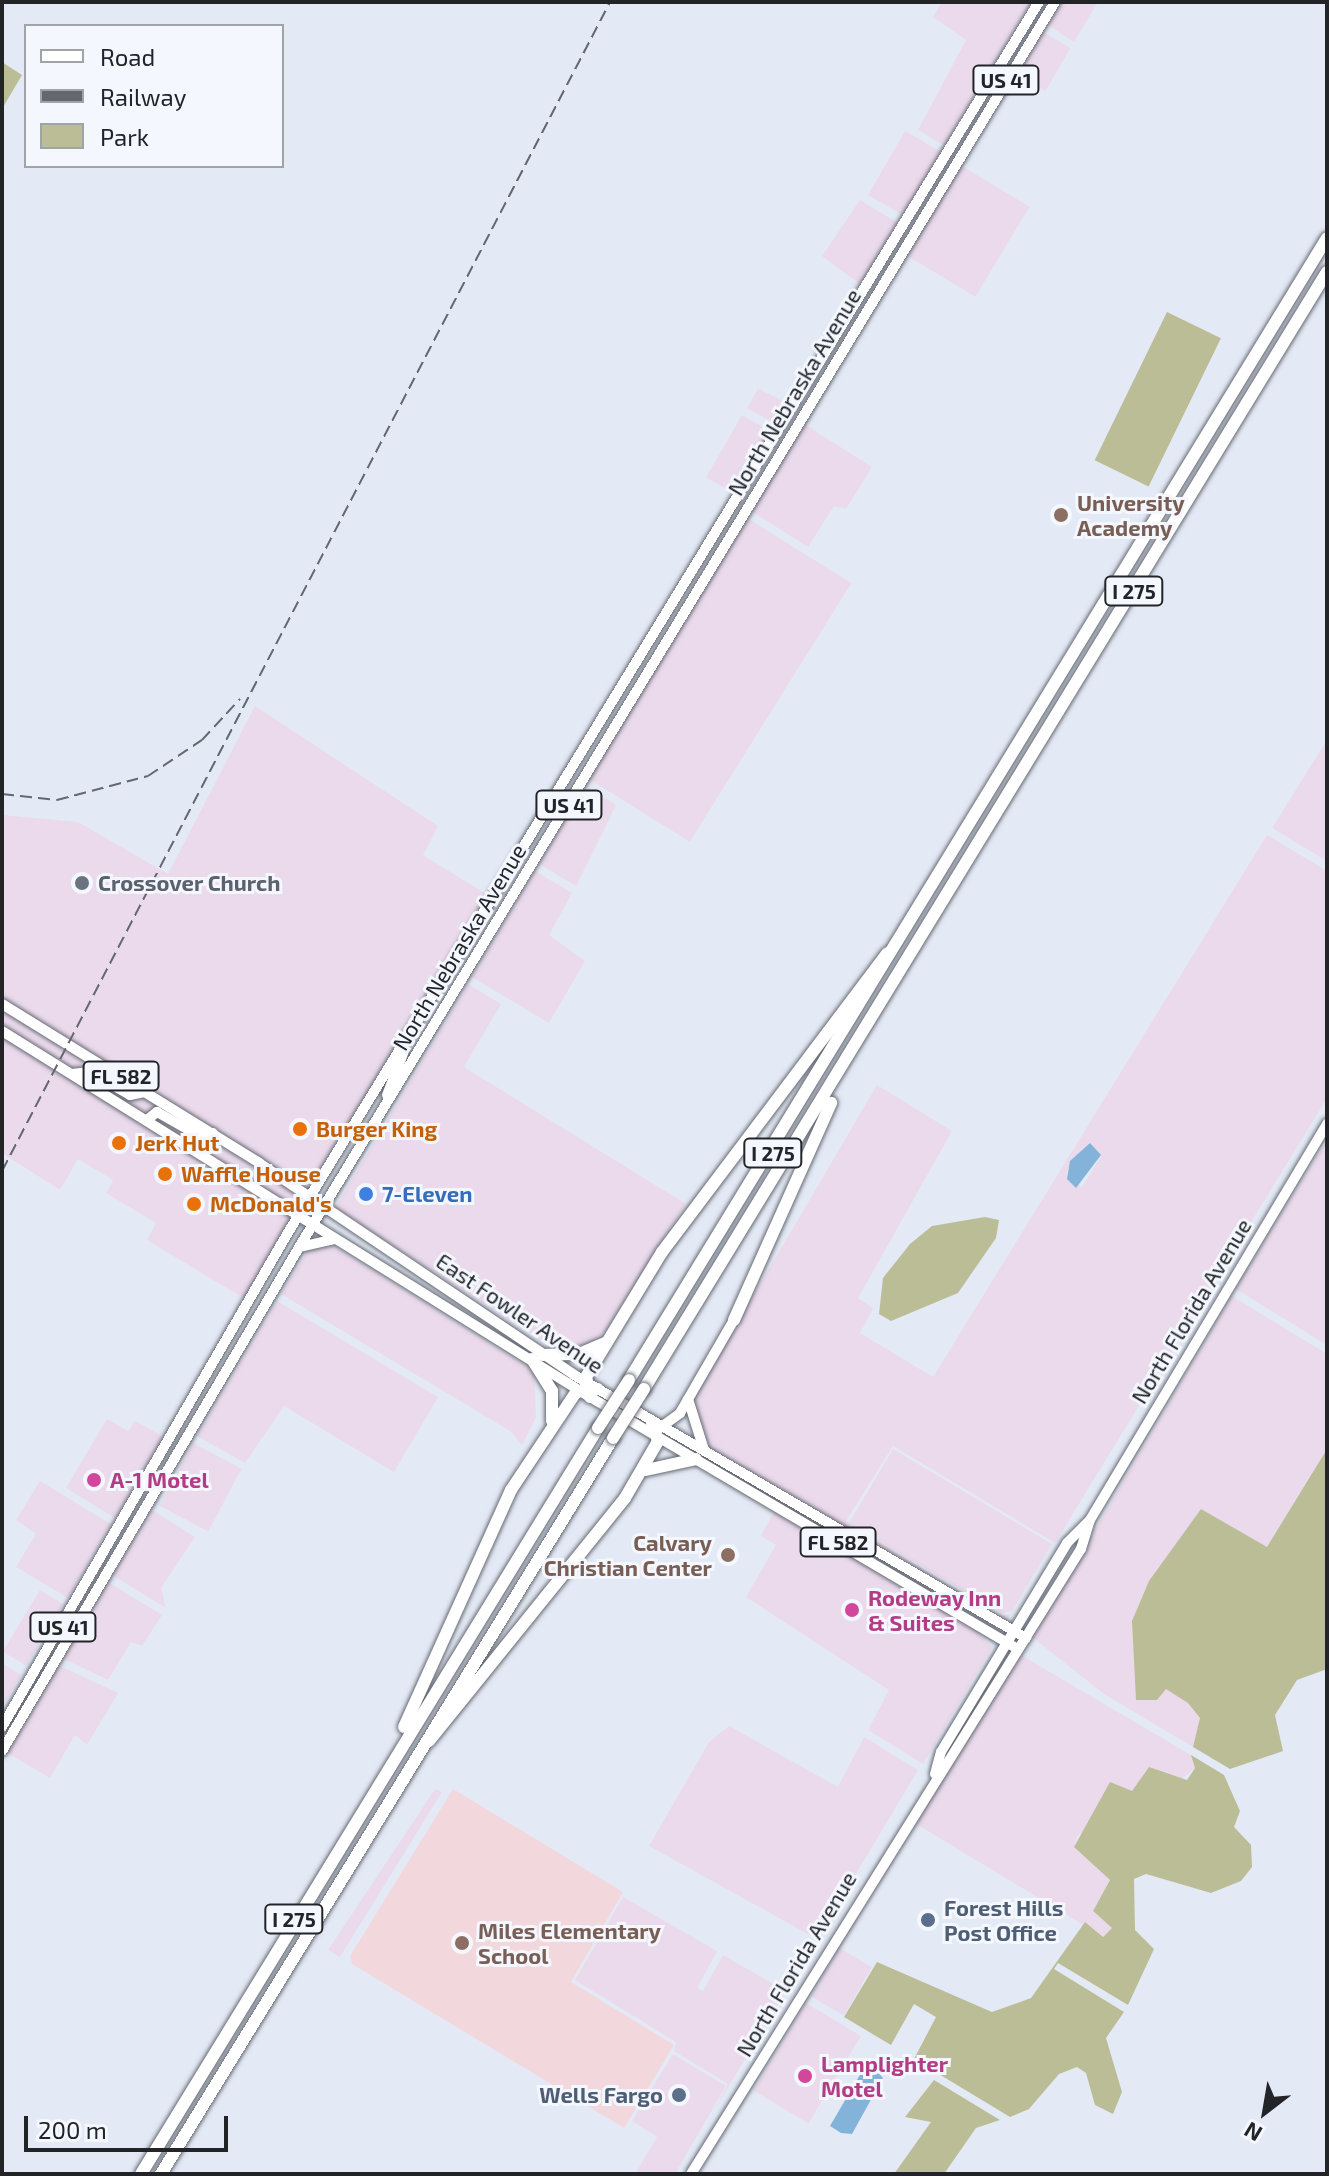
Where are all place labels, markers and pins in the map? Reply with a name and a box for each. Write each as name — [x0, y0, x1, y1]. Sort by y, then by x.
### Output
place label: University Academy — [1077, 489, 1185, 540]
marker: University Academy — [1052, 506, 1070, 524]
place label: Crossover Church — [98, 870, 281, 896]
marker: Crossover Church — [73, 874, 91, 892]
place label: Burger King — [316, 1116, 438, 1142]
marker: Burger King — [291, 1120, 309, 1138]
place label: Jerk Hut — [135, 1130, 219, 1156]
marker: Jerk Hut — [110, 1134, 128, 1152]
place label: Waffle House — [181, 1161, 321, 1187]
marker: Waffle House — [156, 1165, 174, 1183]
place label: 7-Eleven — [382, 1181, 472, 1207]
marker: 7-Eleven — [357, 1185, 375, 1203]
place label: McDonald's — [210, 1191, 332, 1217]
marker: McDonald's — [185, 1195, 203, 1213]
place label: A-1 Motel — [110, 1467, 209, 1493]
marker: A-1 Motel — [85, 1471, 103, 1489]
place label: Calvary Christian Center — [544, 1529, 712, 1580]
marker: Calvary Christian Center — [719, 1546, 737, 1564]
place label: Rodeway Inn & Suites — [868, 1584, 1002, 1636]
marker: Rodeway Inn & Suites — [843, 1601, 861, 1619]
place label: Forest Hills Post Office — [944, 1894, 1063, 1946]
marker: Forest Hills Post Office — [919, 1911, 937, 1929]
place label: Miles Elementary School — [478, 1917, 661, 1968]
marker: Miles Elementary School — [453, 1934, 471, 1952]
place label: Lamplighter Motel — [821, 2050, 948, 2102]
marker: Lamplighter Motel — [796, 2067, 814, 2085]
place label: Wells Fargo — [539, 2082, 663, 2108]
marker: Wells Fargo — [670, 2086, 688, 2104]

